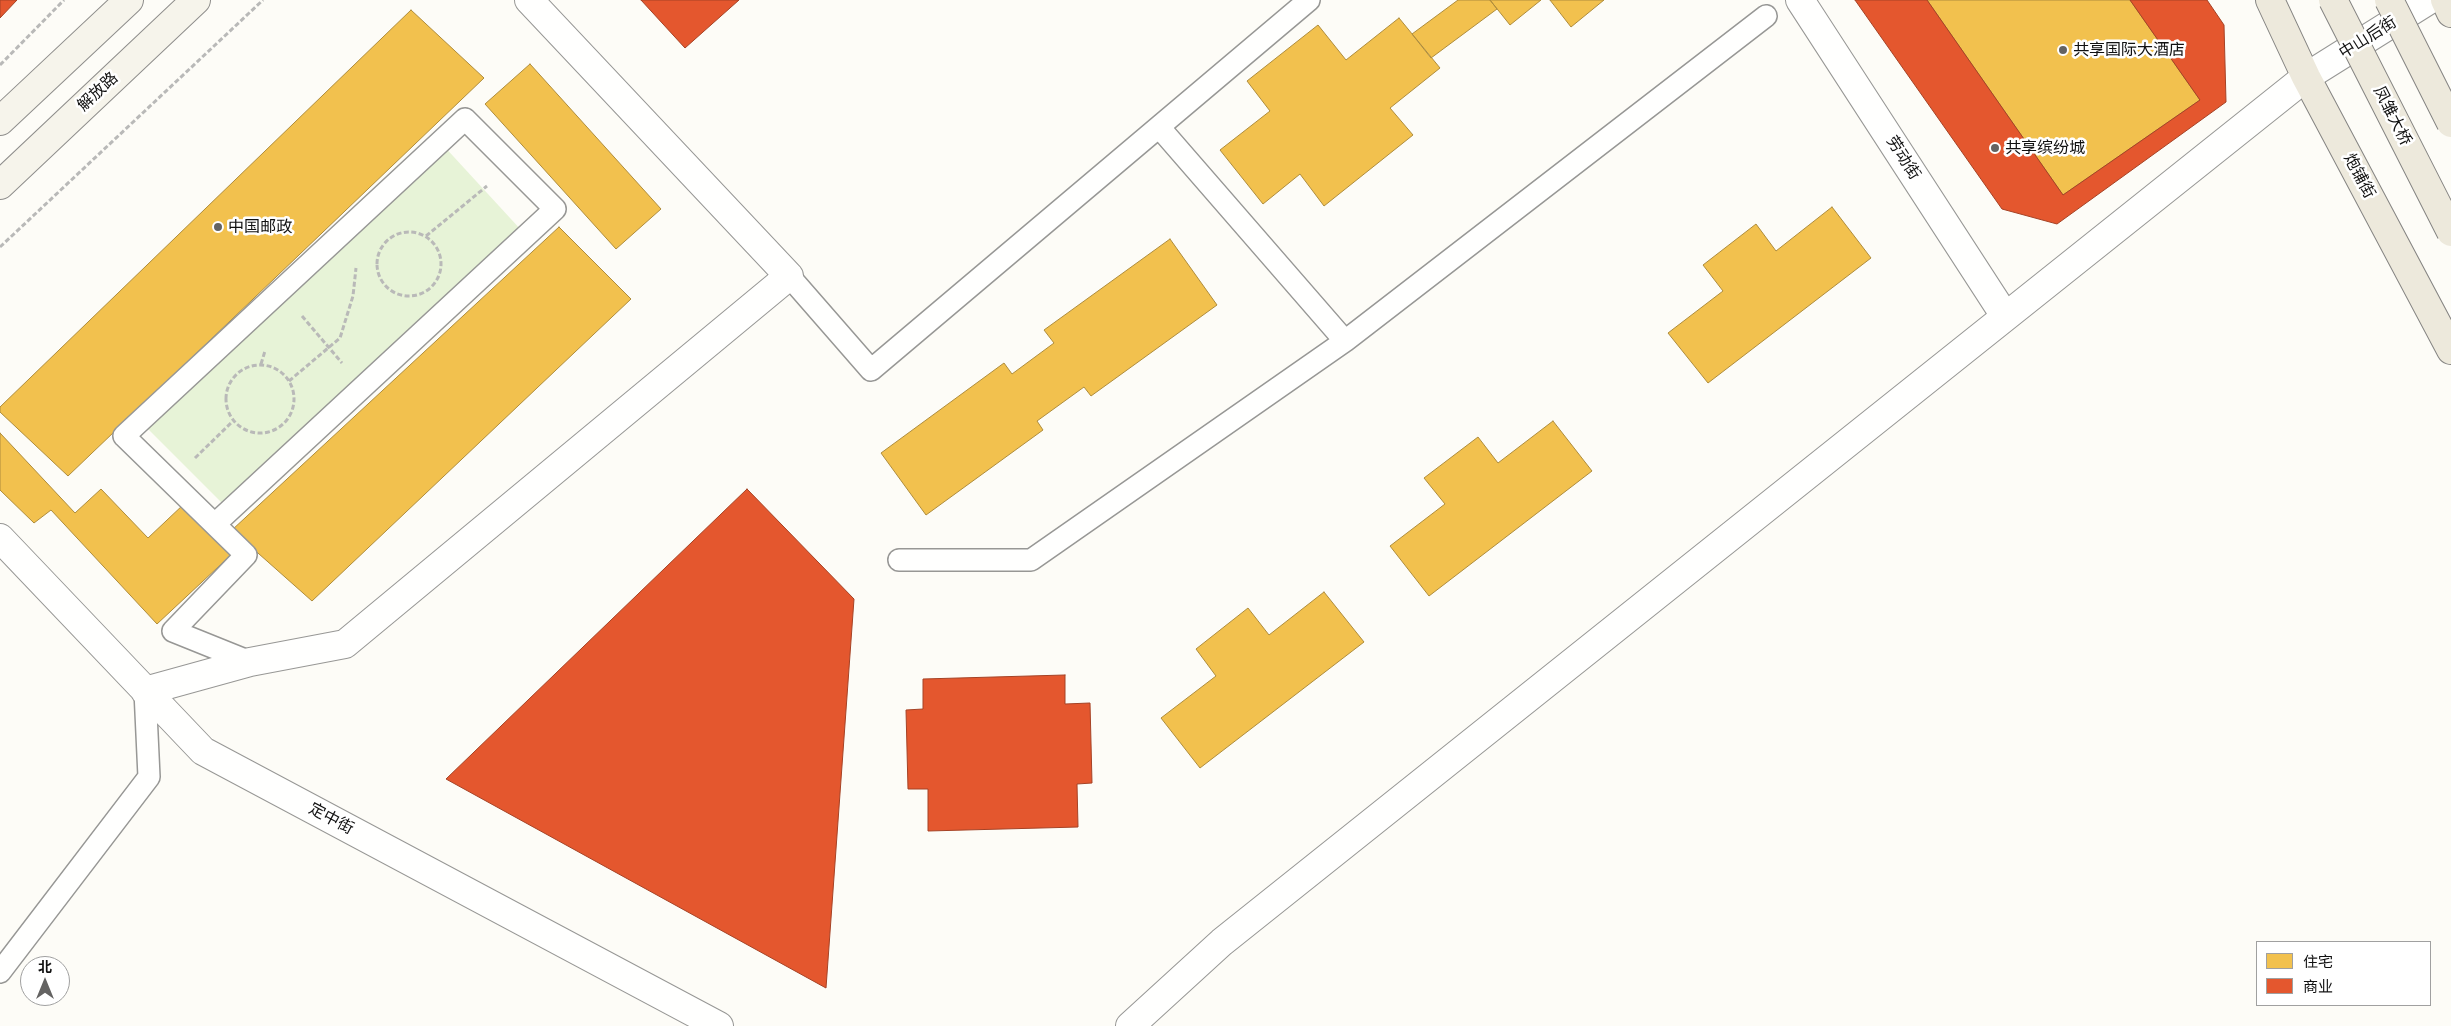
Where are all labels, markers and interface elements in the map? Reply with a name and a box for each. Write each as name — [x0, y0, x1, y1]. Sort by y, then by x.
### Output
street label: 中山后街 — [2336, 13, 2400, 63]
place label: 共享国际大酒店 — [2073, 40, 2185, 60]
marker: 共享国际大酒店 — [2057, 44, 2069, 56]
street label: 解放路 — [74, 69, 122, 115]
street label: 凤雏大桥 — [2369, 83, 2415, 149]
street label: 劳动街 — [1882, 133, 1924, 183]
place label: 共享缤纷城 — [2005, 138, 2085, 158]
marker: 共享缤纷城 — [1989, 142, 2001, 154]
street label: 炮铺街 — [2339, 150, 2379, 202]
place label: 中国邮政 — [228, 217, 292, 237]
marker: 中国邮政 — [212, 221, 224, 233]
street label: 定中街 — [305, 799, 357, 839]
legend — [2256, 941, 2431, 1006]
text: 住宅 — [2303, 952, 2333, 971]
north arrow — [20, 956, 70, 1006]
text: 北 — [38, 958, 52, 976]
text: 商业 — [2303, 977, 2333, 996]

